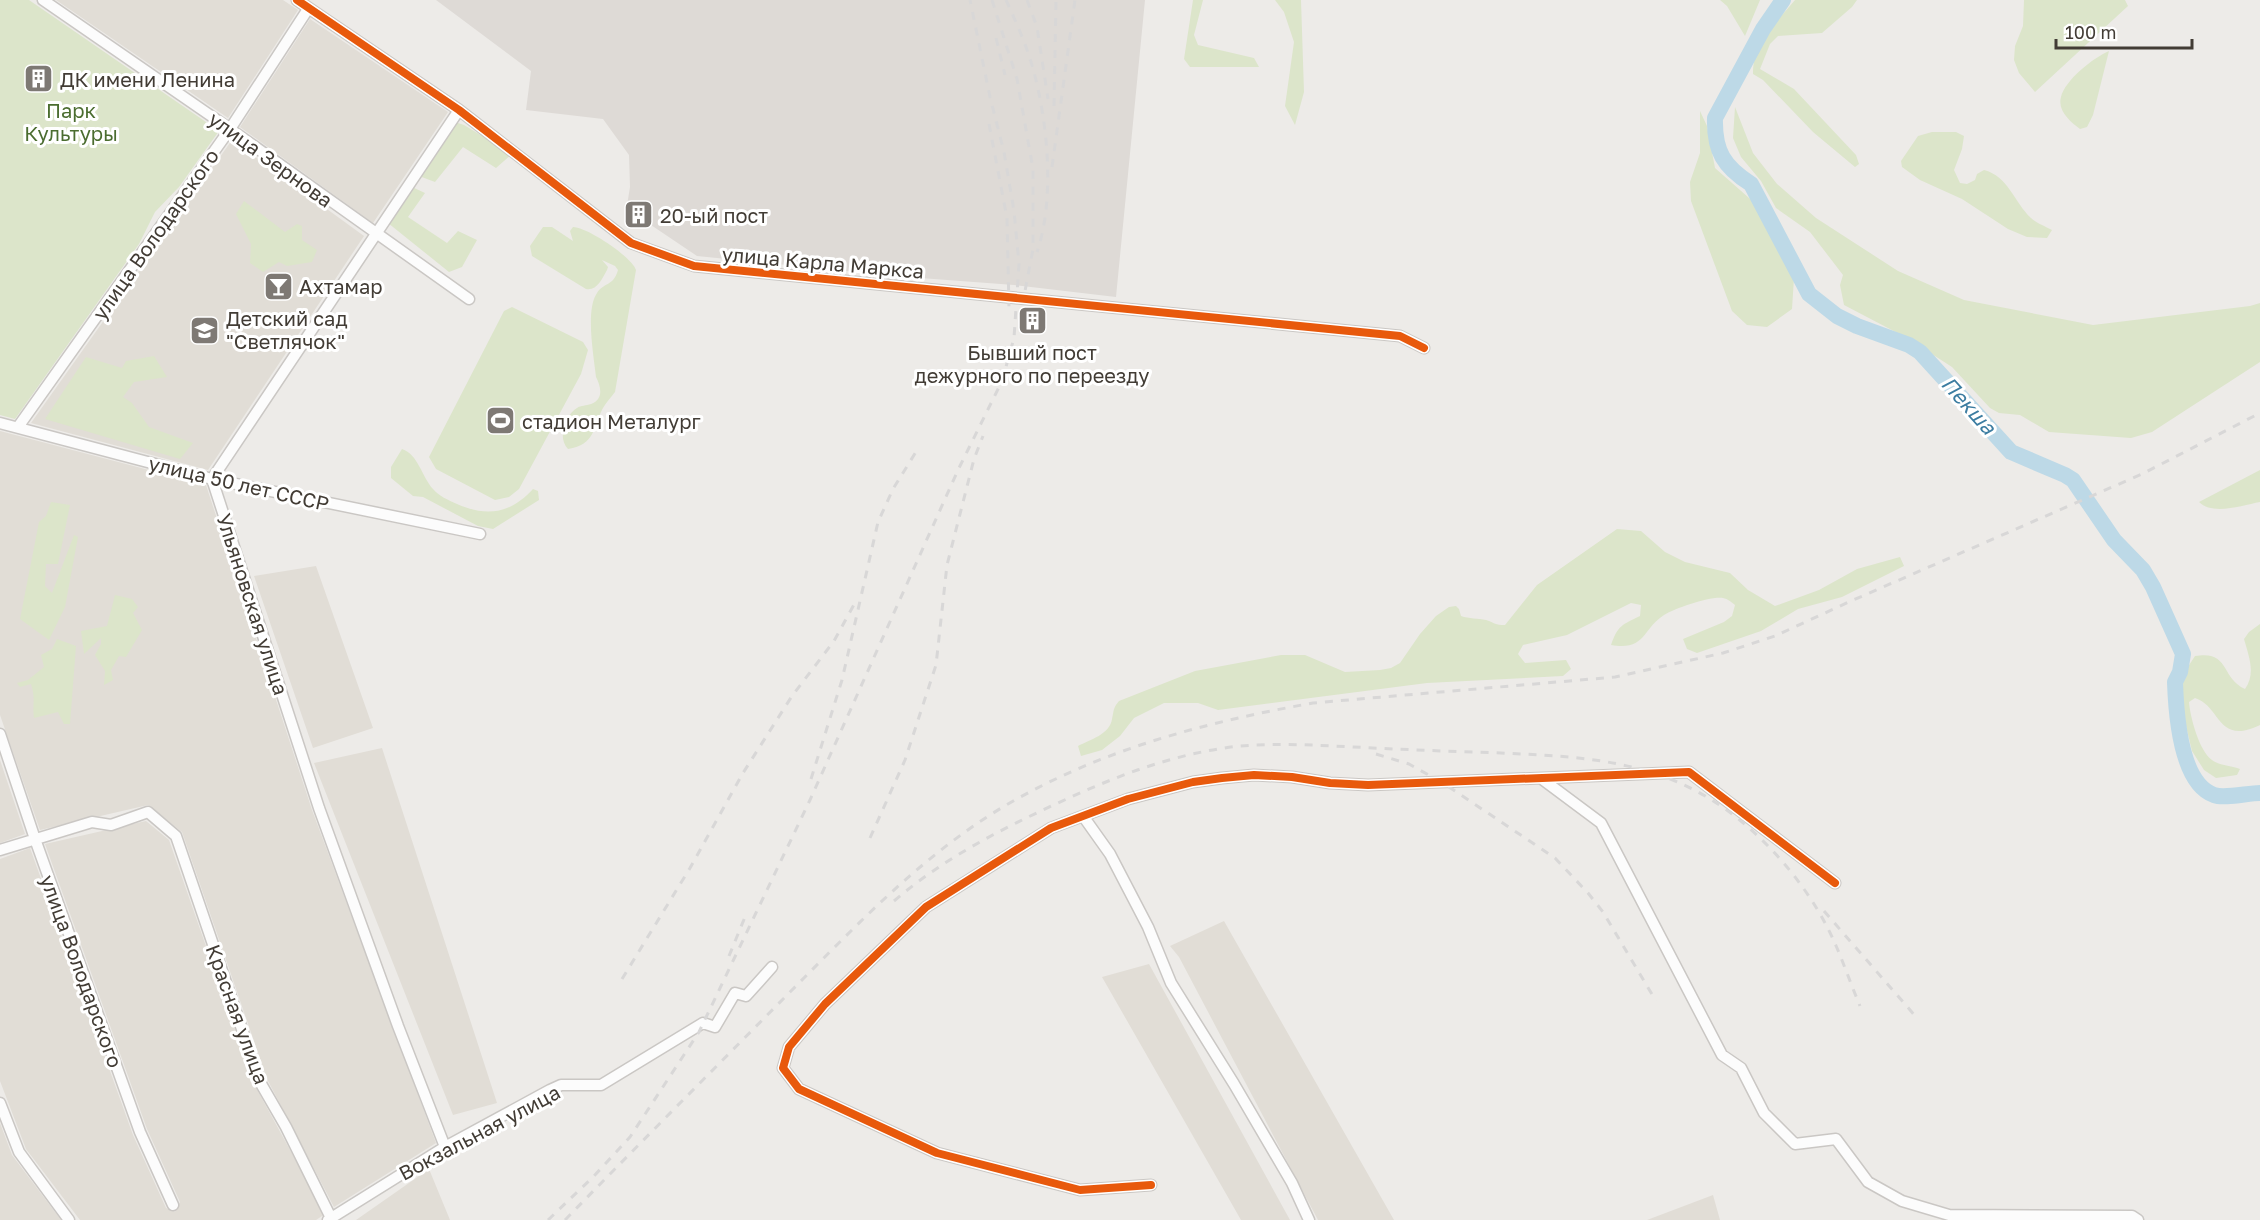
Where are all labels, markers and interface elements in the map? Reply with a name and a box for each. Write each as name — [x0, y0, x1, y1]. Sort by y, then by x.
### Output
scale bar — [2056, 12, 2192, 50]
text: 100 m — [2065, 21, 2116, 43]
building icon: ДК имени Ленина — [23, 63, 55, 95]
place label: ДК имени Ленина — [60, 67, 235, 91]
park label: Парк Культуры — [24, 98, 118, 145]
street label: улица Зернова — [204, 106, 338, 212]
street label: улица Володарского — [87, 144, 223, 324]
building icon: 20-ый пост — [623, 199, 655, 231]
place label: 20-ый пост — [660, 203, 768, 227]
street label: улица Карла Маркса — [721, 241, 925, 283]
bar icon: Ахтамар — [262, 270, 294, 302]
place label: Ахтамар — [299, 274, 383, 298]
building icon: Бывший пост дежурного по переезду — [1016, 305, 1048, 337]
place label: Детский сад "Светлячок" — [226, 306, 348, 353]
school or university icon: Детский сад "Светлячок" — [189, 314, 221, 346]
place label: Бывший пост дежурного по переезду — [915, 340, 1149, 387]
water label: Пекша — [1936, 371, 2002, 440]
sports icon: стадион Металург — [485, 405, 517, 437]
place label: стадион Металург — [522, 409, 701, 433]
street label: улица 50 лет СССР — [146, 451, 332, 515]
street label: Ульяновская улица — [212, 510, 294, 698]
street label: улица Володарского — [36, 871, 128, 1071]
street label: Красная улица — [202, 941, 274, 1087]
street label: Вокзальная улица — [394, 1079, 564, 1185]

